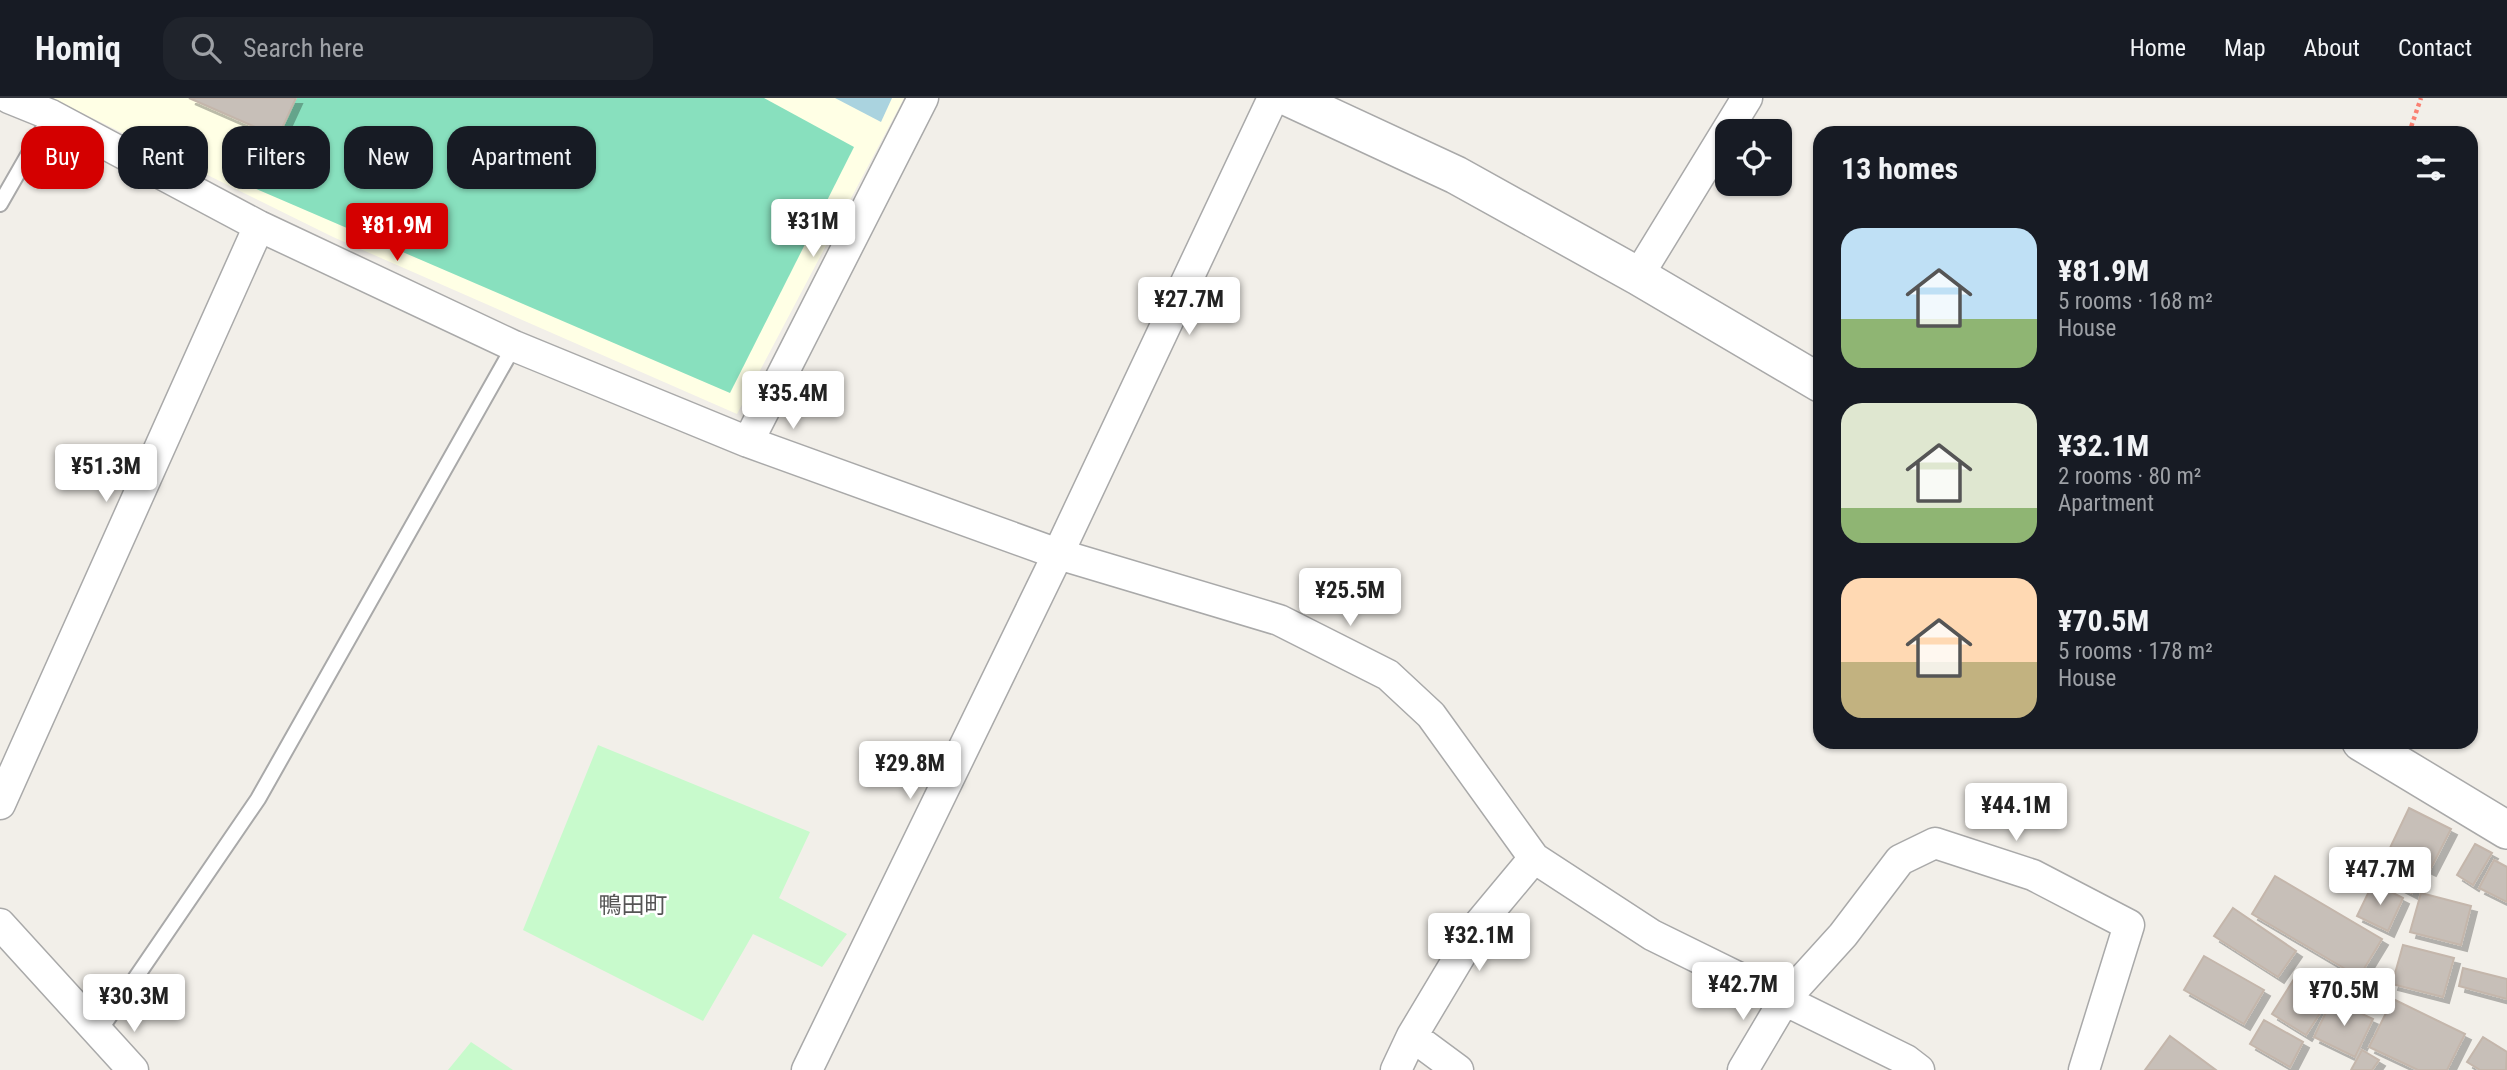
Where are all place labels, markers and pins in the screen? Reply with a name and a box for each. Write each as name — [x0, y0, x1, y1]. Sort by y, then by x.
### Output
pin: ¥31M — [772, 200, 854, 259]
pin: ¥81.9M — [340, 204, 454, 263]
pin: ¥27.7M — [1132, 278, 1246, 337]
pin: ¥35.4M — [736, 372, 850, 431]
pin: ¥51.3M — [49, 444, 163, 504]
pin: ¥25.5M — [1293, 568, 1407, 628]
pin: ¥29.8M — [853, 742, 967, 801]
pin: ¥44.1M — [1959, 784, 2073, 843]
pin: ¥47.7M — [2323, 848, 2437, 907]
pin: ¥32.1M — [1422, 914, 1536, 973]
pin: ¥42.7M — [1686, 962, 1800, 1022]
pin: ¥70.5M — [2287, 968, 2401, 1028]
pin: ¥30.3M — [77, 974, 191, 1034]

